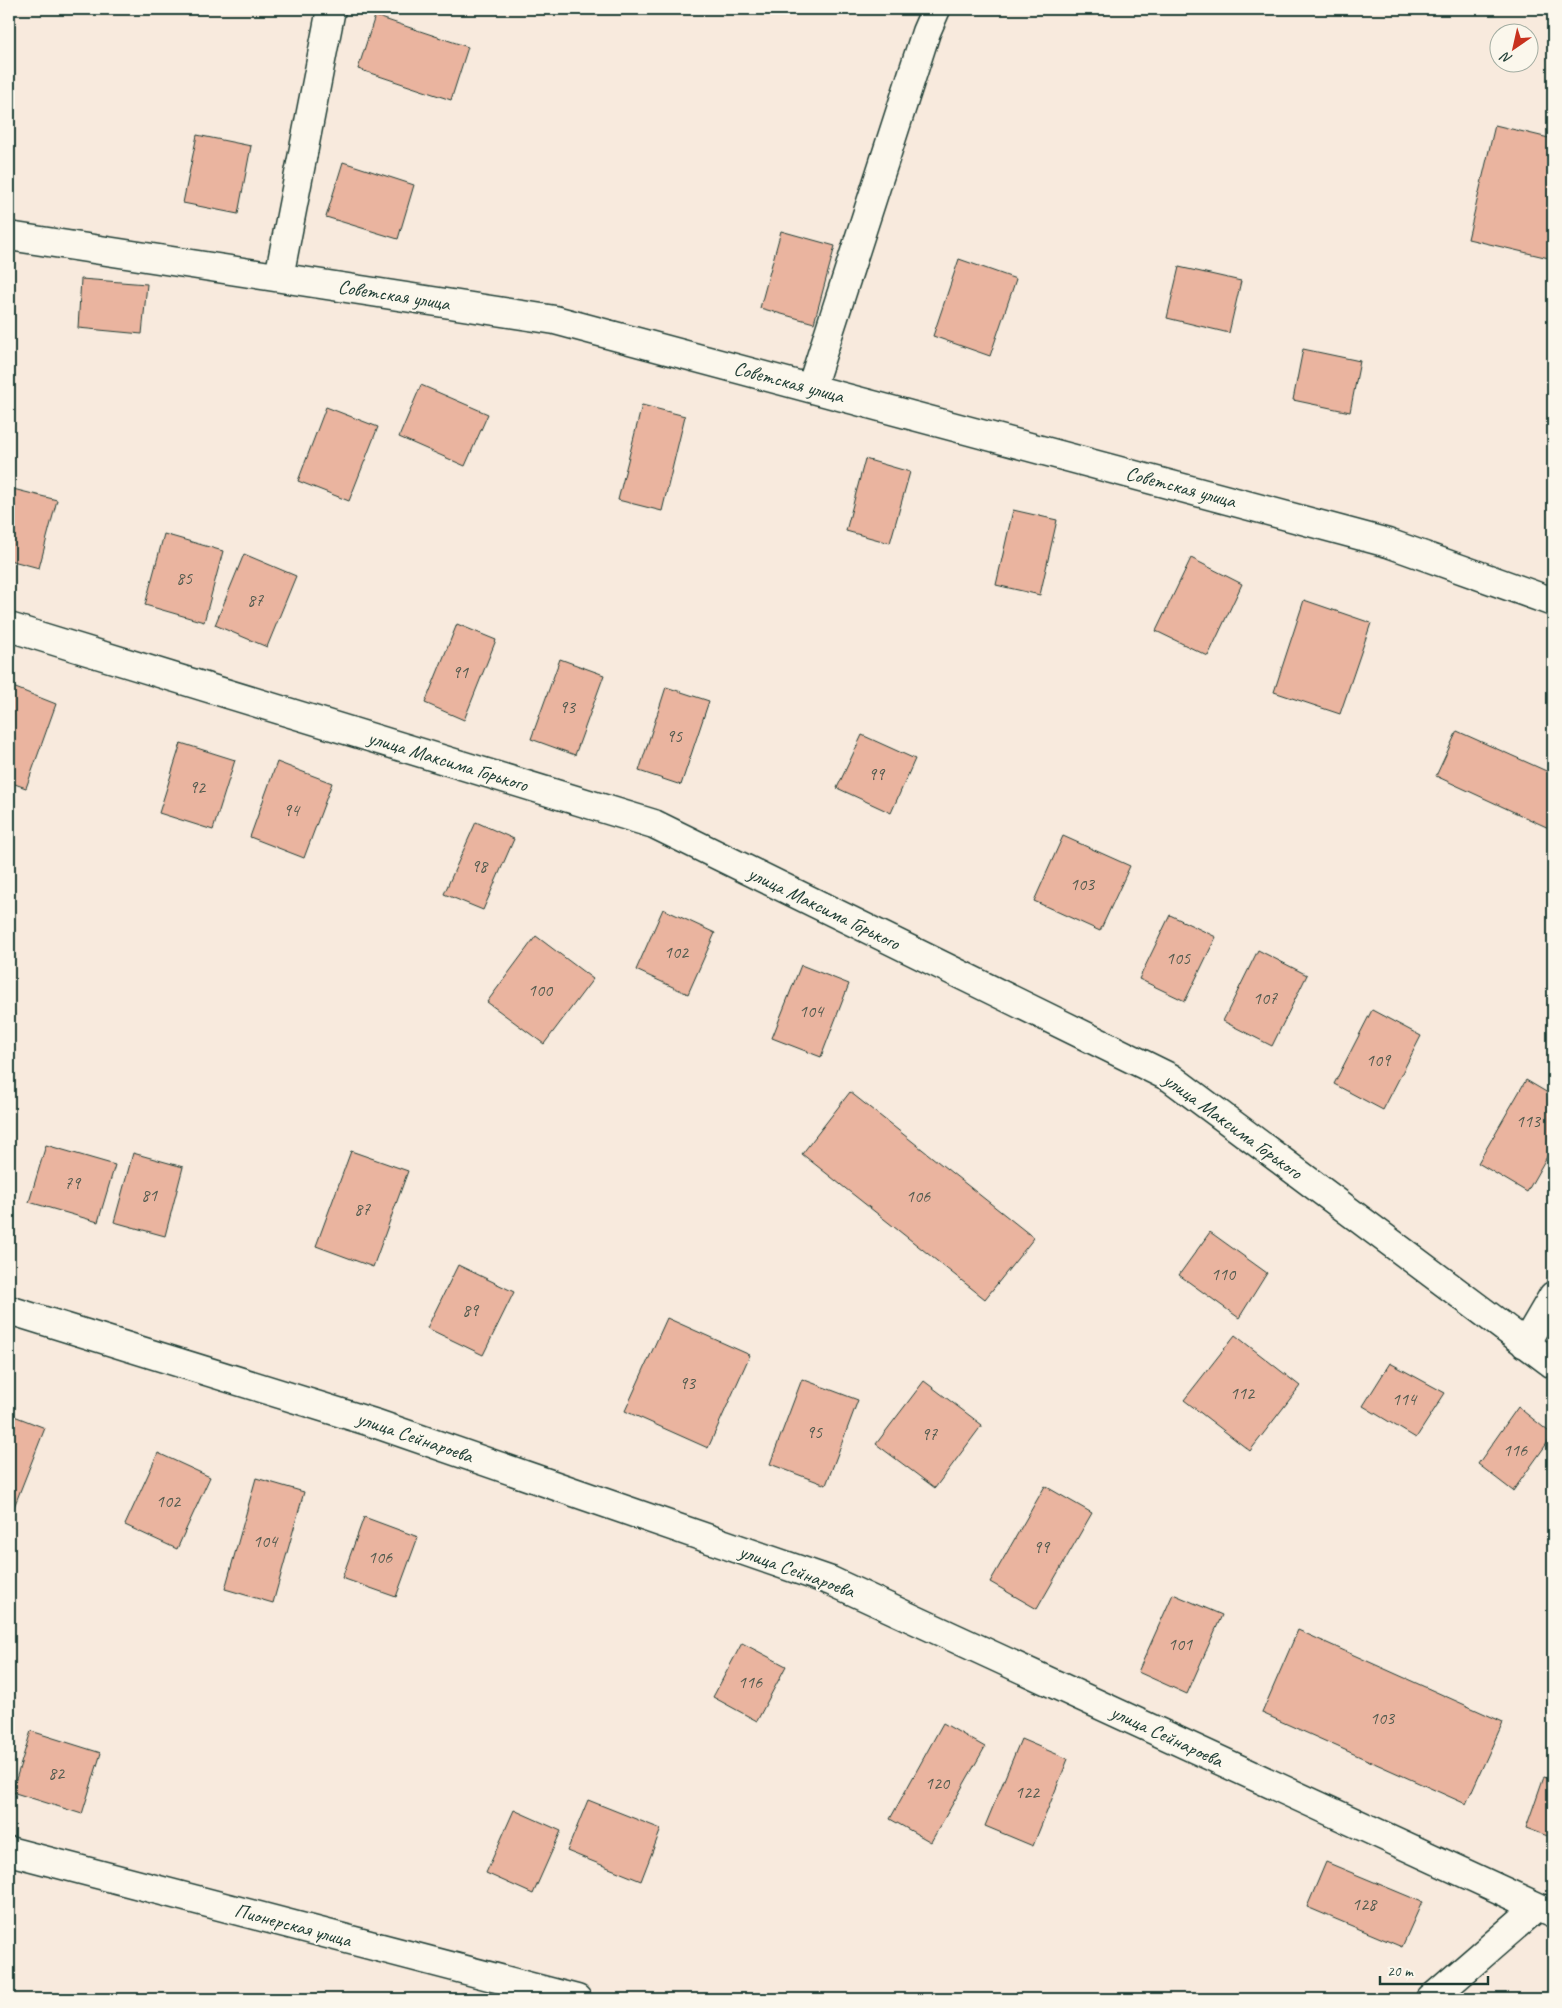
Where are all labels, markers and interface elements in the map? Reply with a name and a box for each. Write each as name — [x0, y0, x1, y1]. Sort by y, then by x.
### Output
north arrow — [1490, 22, 1540, 72]
text: N — [1497, 48, 1515, 68]
street label: Советская улица — [336, 274, 453, 316]
street label: Советская улица — [731, 355, 848, 409]
street label: Советская улица — [1123, 460, 1240, 514]
house number: 85 — [176, 567, 193, 589]
house number: 87 — [247, 589, 264, 611]
house number: 91 — [452, 661, 469, 683]
house number: 93 — [559, 696, 577, 718]
street label: улица Максима Горького — [364, 725, 532, 797]
house number: 95 — [666, 725, 683, 747]
house number: 99 — [868, 763, 886, 785]
house number: 92 — [189, 776, 207, 798]
house number: 94 — [283, 799, 301, 821]
house number: 98 — [471, 855, 489, 877]
street label: улица Максима Горького — [743, 860, 905, 956]
house number: 103 — [1070, 873, 1096, 895]
house number: 102 — [664, 941, 690, 963]
house number: 105 — [1166, 947, 1191, 969]
house number: 100 — [528, 979, 554, 1001]
house number: 107 — [1253, 987, 1278, 1009]
house number: 104 — [799, 1000, 825, 1022]
house number: 109 — [1366, 1049, 1392, 1071]
street label: улица Максима Горького — [1158, 1067, 1308, 1185]
house number: 113 — [1516, 1110, 1542, 1132]
house number: 79 — [64, 1172, 82, 1194]
house number: 81 — [141, 1184, 158, 1206]
house number: 106 — [906, 1185, 931, 1207]
house number: 87 — [354, 1198, 371, 1220]
house number: 110 — [1211, 1263, 1237, 1285]
house number: 89 — [462, 1299, 480, 1321]
house number: 93 — [679, 1372, 697, 1394]
house number: 112 — [1230, 1382, 1256, 1404]
house number: 114 — [1392, 1388, 1418, 1410]
street label: улица Сейнароева — [353, 1405, 477, 1469]
house number: 95 — [806, 1421, 823, 1443]
house number: 97 — [921, 1423, 938, 1445]
house number: 116 — [1503, 1439, 1528, 1461]
house number: 102 — [156, 1490, 182, 1512]
house number: 104 — [253, 1530, 279, 1552]
house number: 99 — [1033, 1536, 1051, 1558]
street label: улица Сейнароева — [735, 1538, 859, 1604]
house number: 106 — [368, 1546, 393, 1568]
house number: 101 — [1168, 1633, 1193, 1655]
house number: 116 — [738, 1671, 763, 1693]
street label: улица Сейнароева — [1106, 1699, 1228, 1773]
house number: 103 — [1370, 1707, 1396, 1729]
house number: 82 — [48, 1762, 66, 1784]
house number: 120 — [925, 1772, 951, 1794]
house number: 122 — [1015, 1781, 1041, 1803]
house number: 128 — [1352, 1893, 1378, 1915]
street label: Пионерская улица — [232, 1897, 356, 1953]
scale bar — [1380, 1953, 1487, 1985]
text: 20 m — [1387, 1962, 1414, 1981]

